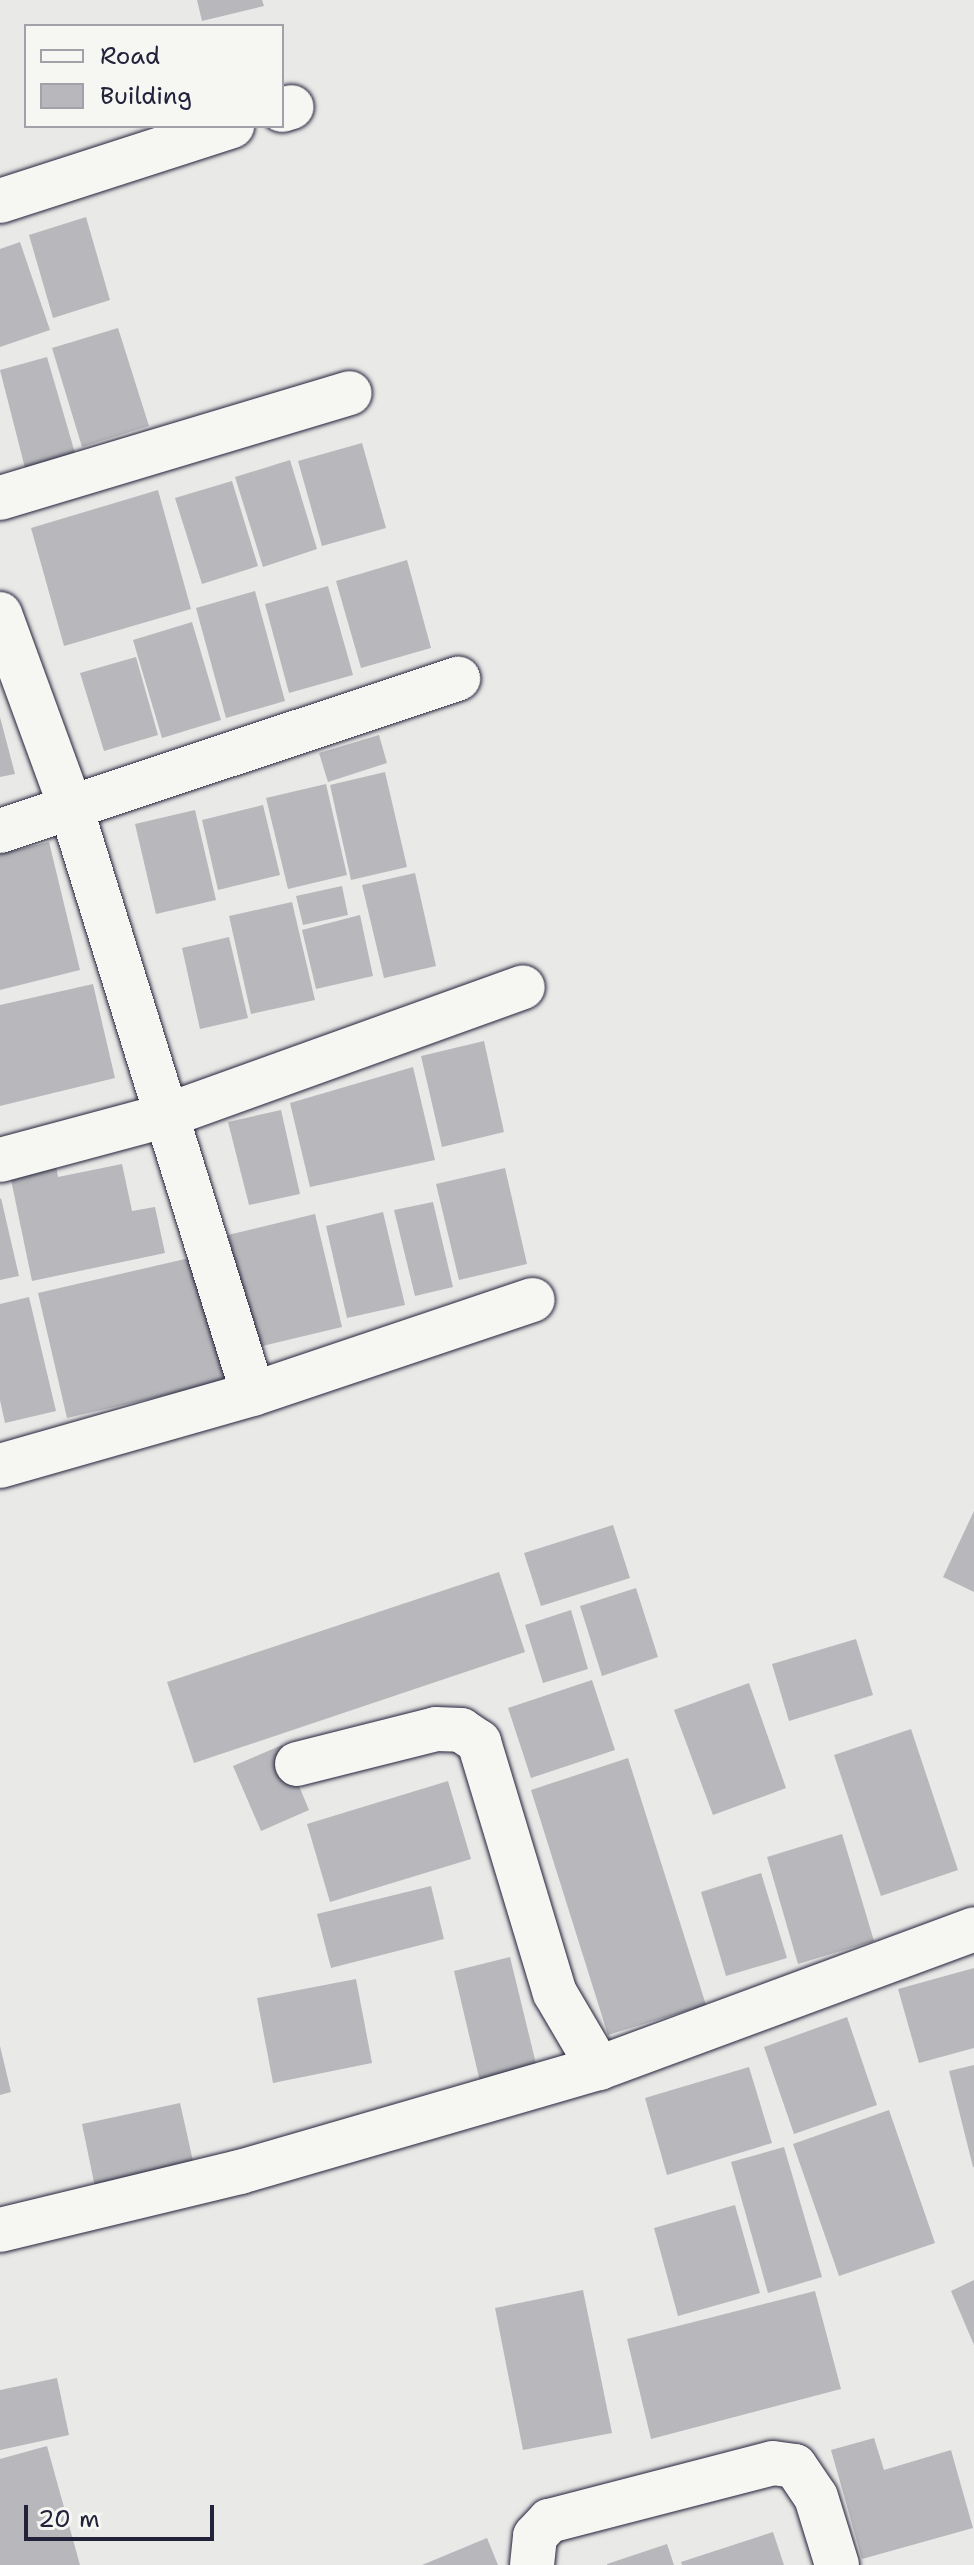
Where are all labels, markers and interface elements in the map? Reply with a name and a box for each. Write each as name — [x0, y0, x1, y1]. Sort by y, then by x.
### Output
legend — [24, 24, 284, 128]
text: Road — [100, 40, 160, 72]
text: Building — [100, 80, 192, 112]
scale bar — [28, 2489, 218, 2539]
text: 20 m — [38, 2503, 100, 2535]

